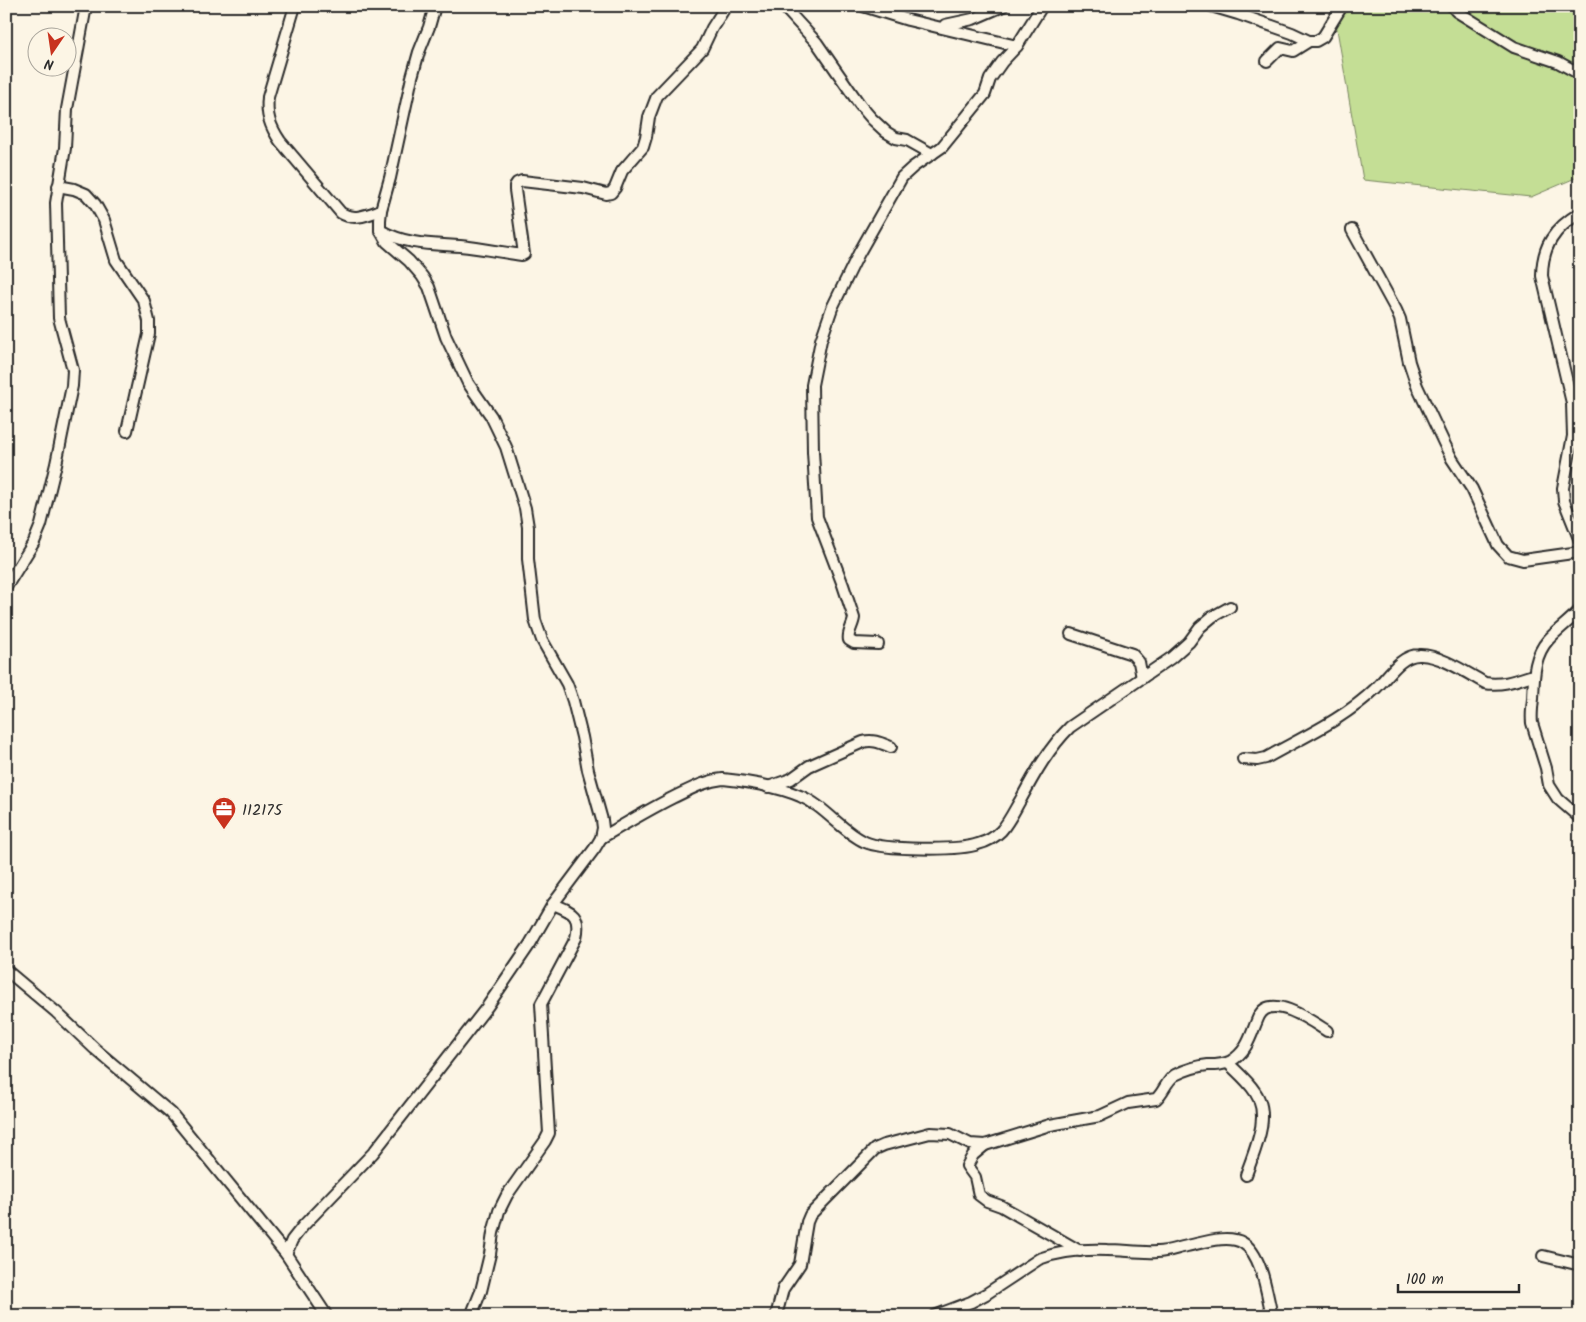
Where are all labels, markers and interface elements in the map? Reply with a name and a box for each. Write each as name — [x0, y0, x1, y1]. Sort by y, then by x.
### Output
north arrow — [28, 28, 78, 78]
text: N — [42, 52, 56, 75]
office icon: 112175 — [211, 796, 237, 830]
place label: 112175 — [242, 798, 284, 823]
scale bar — [1398, 1262, 1520, 1294]
text: 100 m — [1406, 1268, 1444, 1292]

